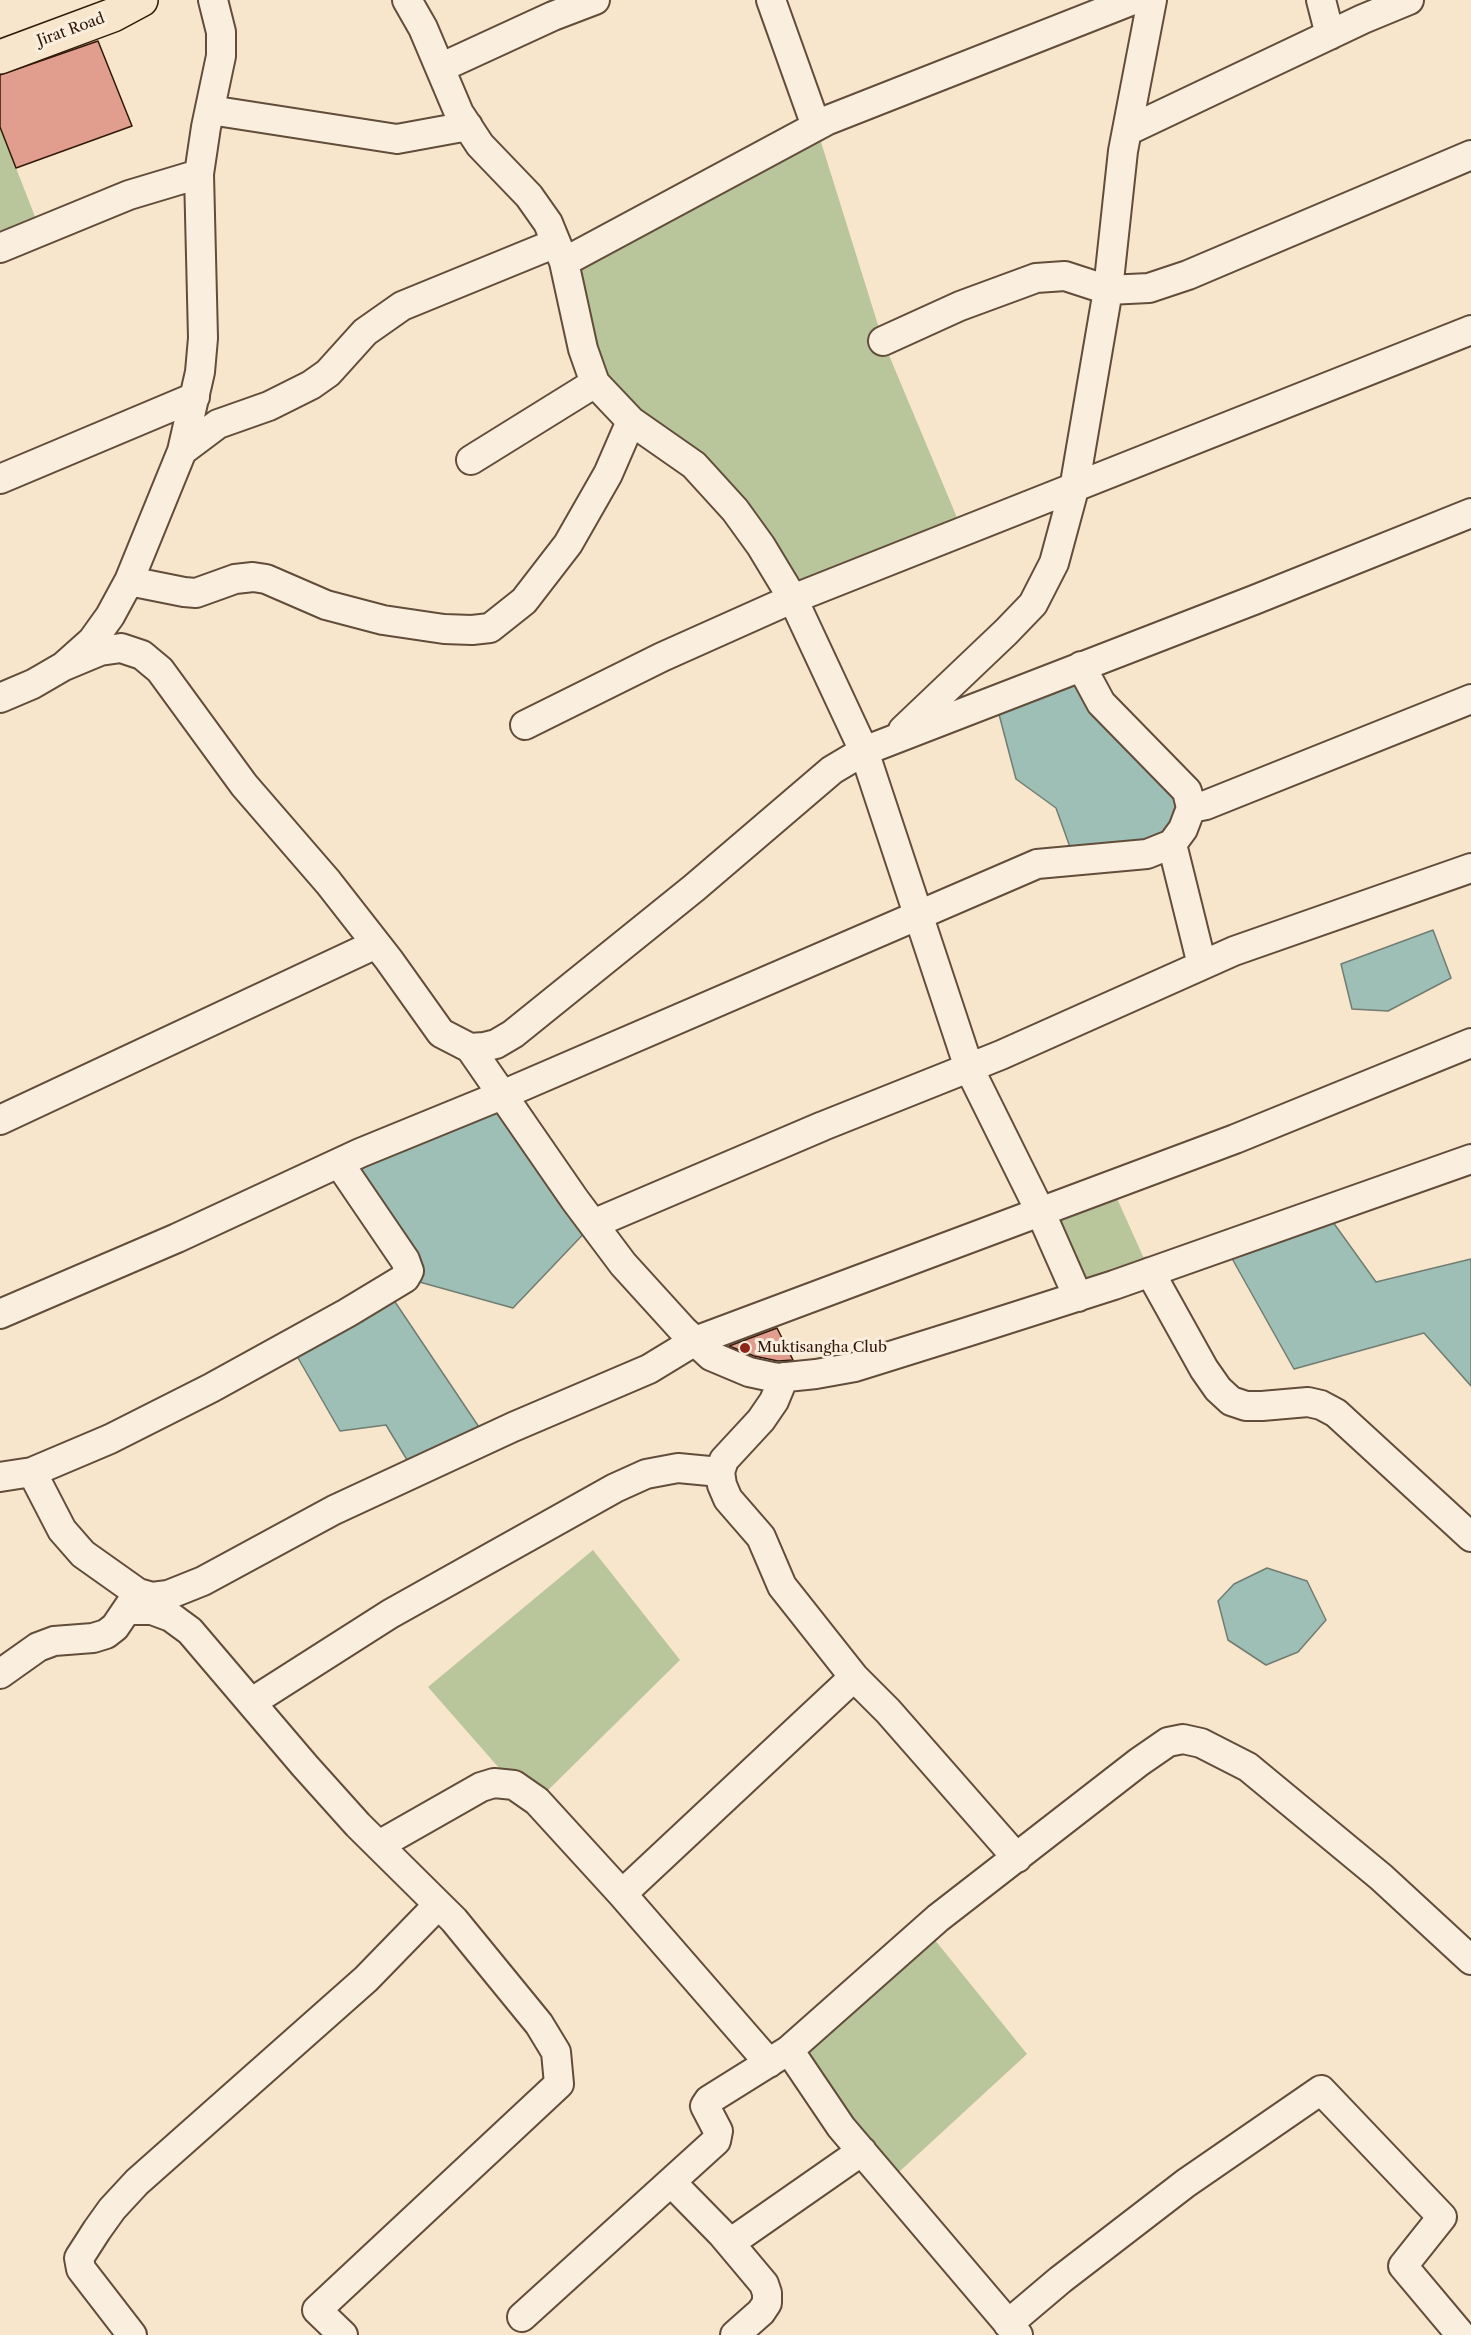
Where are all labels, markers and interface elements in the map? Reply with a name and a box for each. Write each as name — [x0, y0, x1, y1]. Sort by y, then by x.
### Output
street label: Jirat Road — [35, 9, 107, 51]
place label: Muktisangha Club — [757, 1339, 887, 1357]
marker: Muktisangha Club — [738, 1341, 752, 1355]

